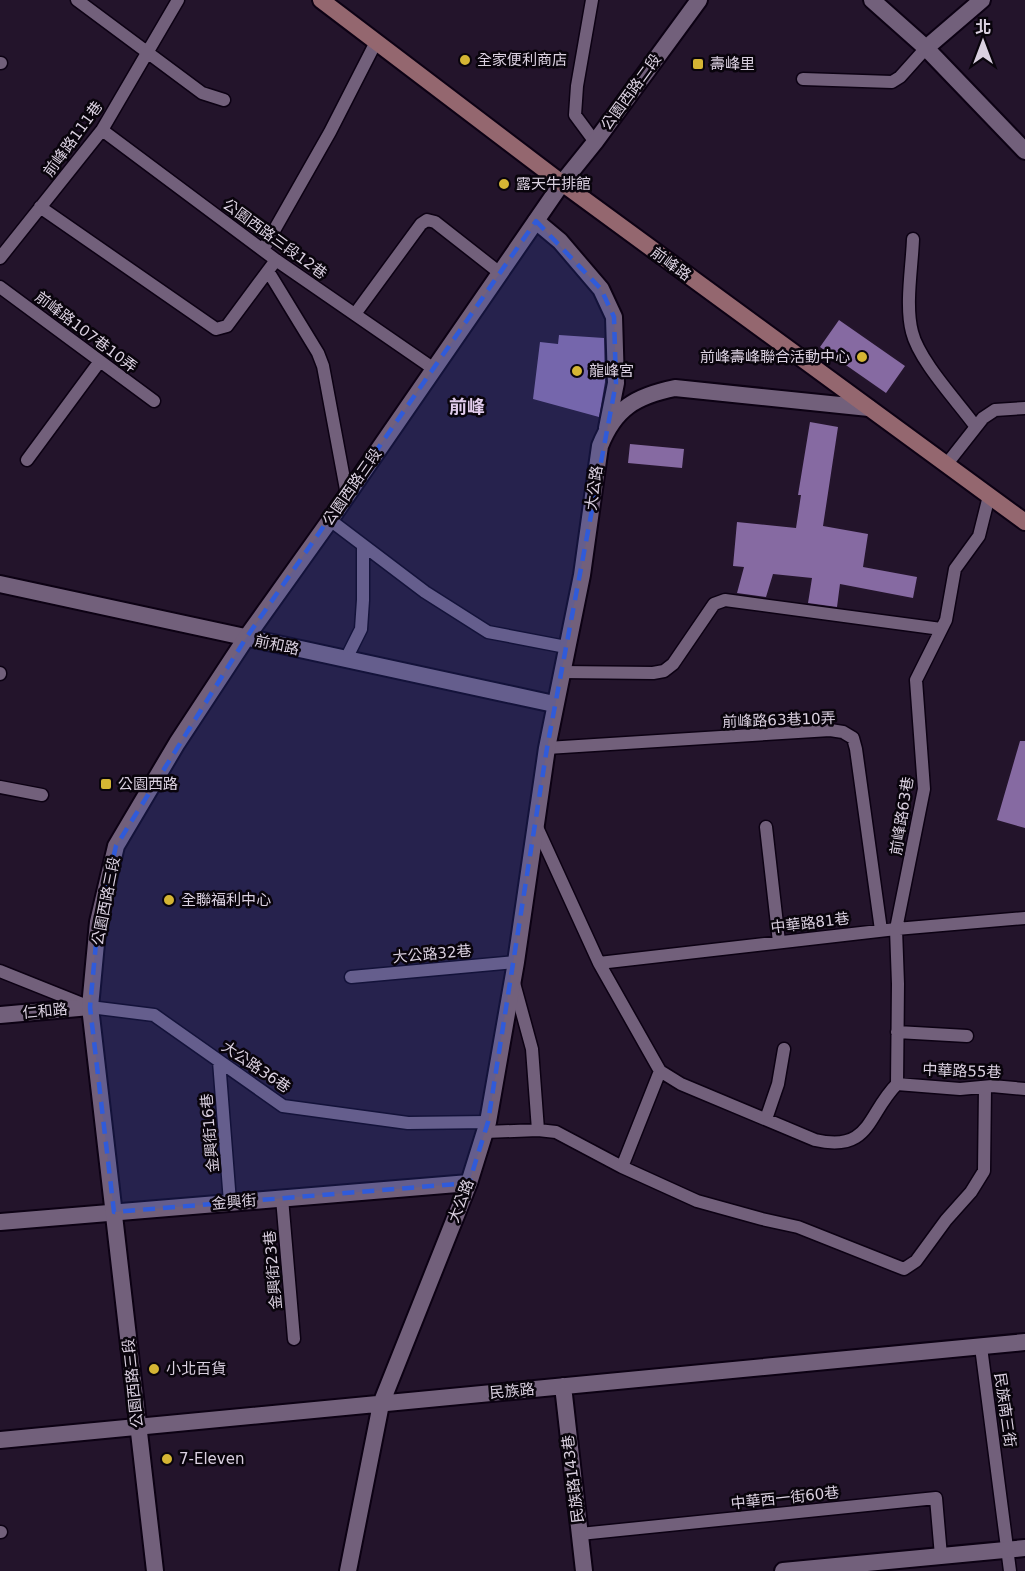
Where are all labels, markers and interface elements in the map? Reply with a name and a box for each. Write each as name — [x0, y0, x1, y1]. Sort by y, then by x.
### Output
north arrow — [953, 12, 1013, 72]
text: 北 — [975, 18, 991, 37]
street label: 公園西路二段 — [597, 50, 665, 134]
place label: 全家便利商店 — [477, 51, 567, 69]
marker: 全家便利商店 — [458, 53, 472, 67]
place label: 壽峰里 — [710, 55, 755, 73]
marker: 壽峰里 — [691, 57, 705, 71]
street label: 前峰路111巷 — [40, 98, 106, 180]
place label: 露天牛排館 — [516, 175, 591, 193]
marker: 露天牛排館 — [497, 177, 511, 191]
street label: 公園西路三段12巷 — [220, 195, 330, 283]
street label: 前峰路 — [648, 243, 694, 285]
street label: 前峰路107巷10弄 — [32, 288, 140, 376]
place label: 前峰壽峰聯合活動中心 — [700, 348, 850, 366]
marker: 前峰壽峰聯合活動中心 — [855, 350, 869, 364]
place label: 龍峰宮 — [589, 362, 634, 380]
marker: 龍峰宮 — [570, 364, 584, 378]
district label: 前峰 — [449, 396, 485, 417]
street label: 公園西路三段 — [319, 445, 385, 529]
street label: 大公路 — [582, 464, 606, 512]
street label: 前和路 — [253, 632, 301, 658]
street label: 前峰路63巷10弄 — [722, 709, 836, 731]
place label: 公園西路 — [118, 775, 178, 793]
street label: 前峰路63巷 — [887, 776, 917, 856]
marker: 公園西路 — [99, 777, 113, 791]
street label: 公園西路三段 — [89, 855, 123, 947]
place label: 全聯福利中心 — [181, 891, 271, 909]
marker: 全聯福利中心 — [162, 893, 176, 907]
street label: 中華路81巷 — [770, 909, 850, 937]
street label: 大公路32巷 — [392, 942, 472, 966]
street label: 仁和路 — [22, 1000, 68, 1022]
street label: 大公路36巷 — [218, 1037, 294, 1097]
street label: 中華路55巷 — [922, 1061, 1002, 1081]
street label: 金興街16巷 — [198, 1093, 222, 1173]
street label: 大公路 — [445, 1177, 477, 1225]
street label: 金興街 — [211, 1191, 257, 1213]
street label: 金興街23巷 — [261, 1230, 285, 1310]
street label: 公園西路三段 — [119, 1337, 147, 1429]
place label: 小北百貨 — [166, 1360, 226, 1378]
marker: 小北百貨 — [147, 1362, 161, 1376]
street label: 民族南三街 — [991, 1372, 1019, 1448]
street label: 民族路 — [489, 1380, 535, 1402]
street label: 民族路143巷 — [559, 1434, 587, 1524]
place label: 7-Eleven — [179, 1450, 244, 1468]
marker: 7-Eleven — [160, 1452, 174, 1466]
street label: 中華西一街60巷 — [730, 1483, 840, 1513]

